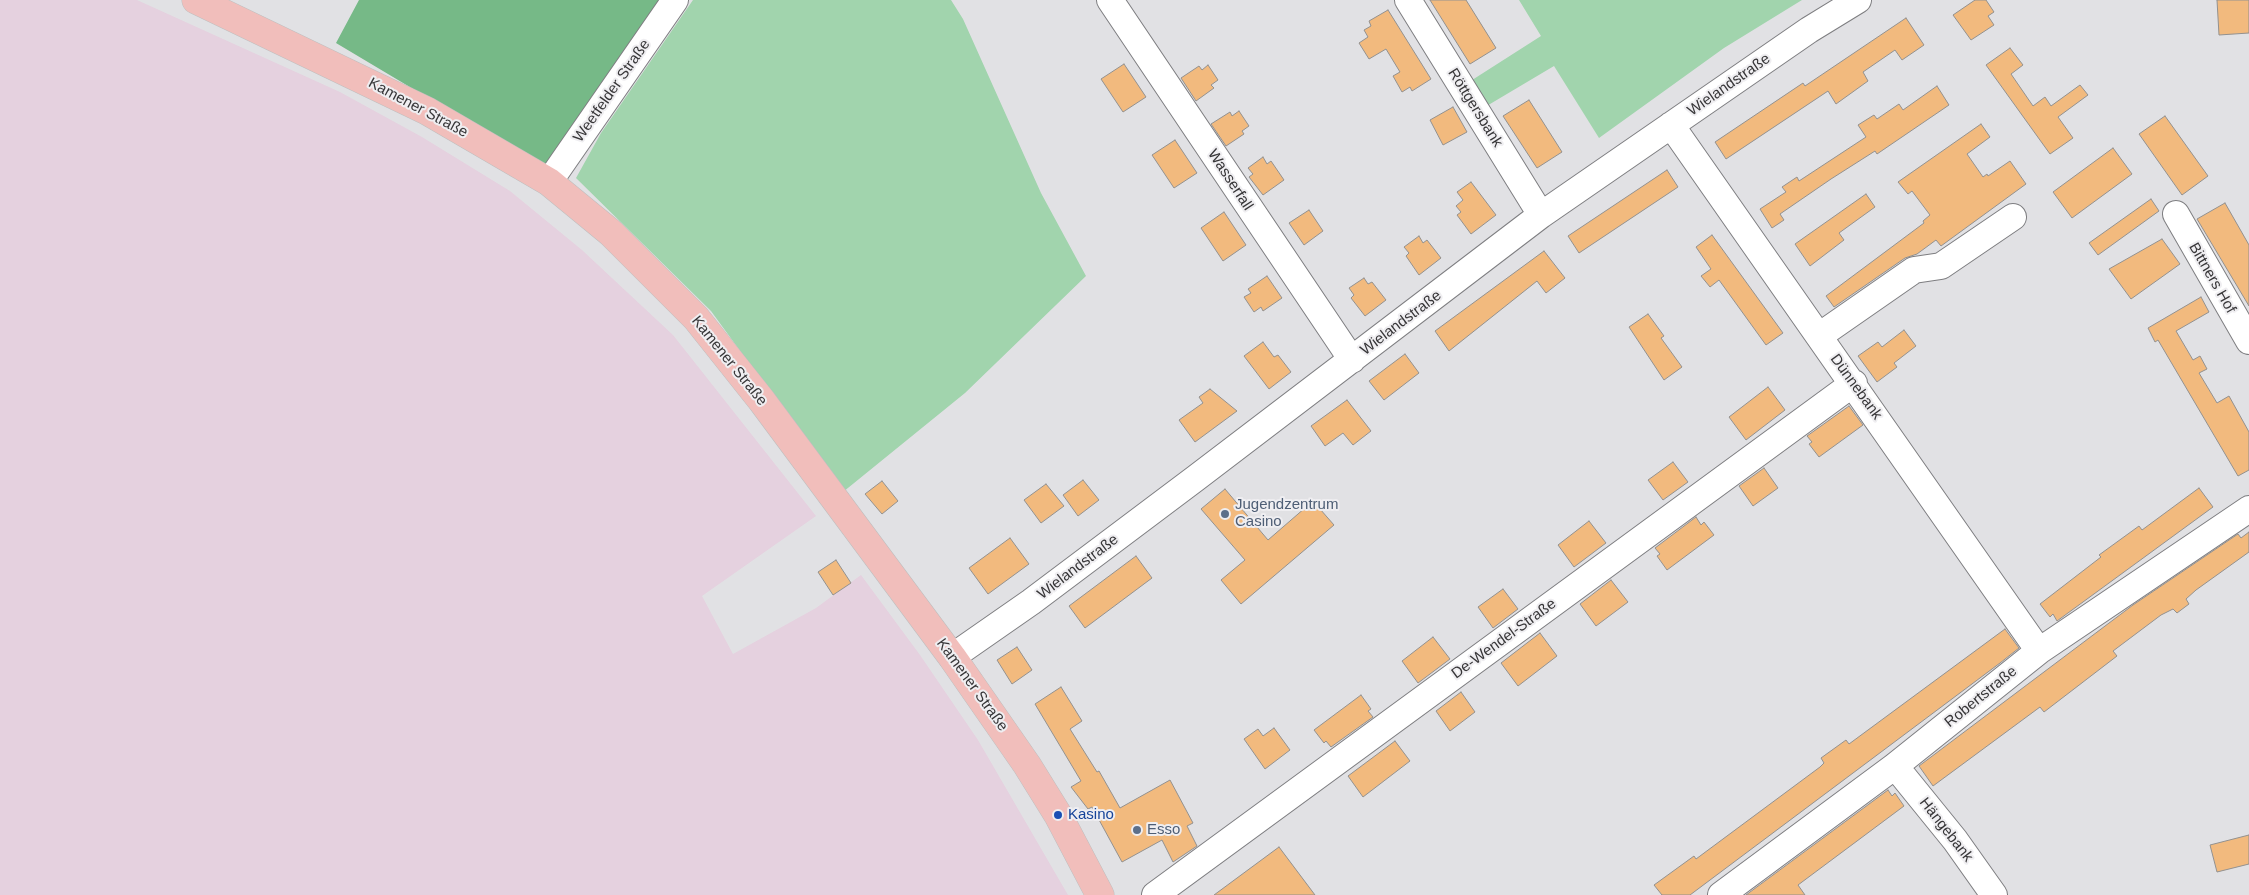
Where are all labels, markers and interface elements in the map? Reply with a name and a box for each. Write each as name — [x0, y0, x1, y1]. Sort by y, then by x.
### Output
street label: Weetfelder Straße — [570, 36, 654, 146]
street label: Wielandstraße — [1684, 50, 1774, 120]
street label: Röttgersbank — [1444, 65, 1506, 151]
street label: Kamener Straße — [365, 74, 471, 142]
street label: Wasserfall — [1204, 146, 1256, 214]
street label: Bittners Hof — [2185, 240, 2239, 316]
street label: Wielandstraße — [1357, 287, 1445, 359]
street label: Kamener Straße — [687, 313, 771, 409]
street label: Dünnebank — [1826, 351, 1886, 423]
place label: Jugendzentrum Casino — [1235, 496, 1338, 531]
marker: Jugendzentrum Casino — [1219, 508, 1231, 520]
street label: Wielandstraße — [1034, 531, 1122, 603]
street label: De-Wendel-Straße — [1448, 595, 1560, 683]
street label: Kamener Straße — [932, 635, 1012, 735]
street label: Robertstraße — [1941, 662, 2021, 732]
street label: Hängebank — [1915, 794, 1977, 866]
place label: Kasino — [1068, 806, 1114, 824]
marker: Kasino — [1052, 809, 1064, 821]
place label: Esso — [1147, 821, 1180, 839]
marker: Esso — [1131, 824, 1143, 836]

